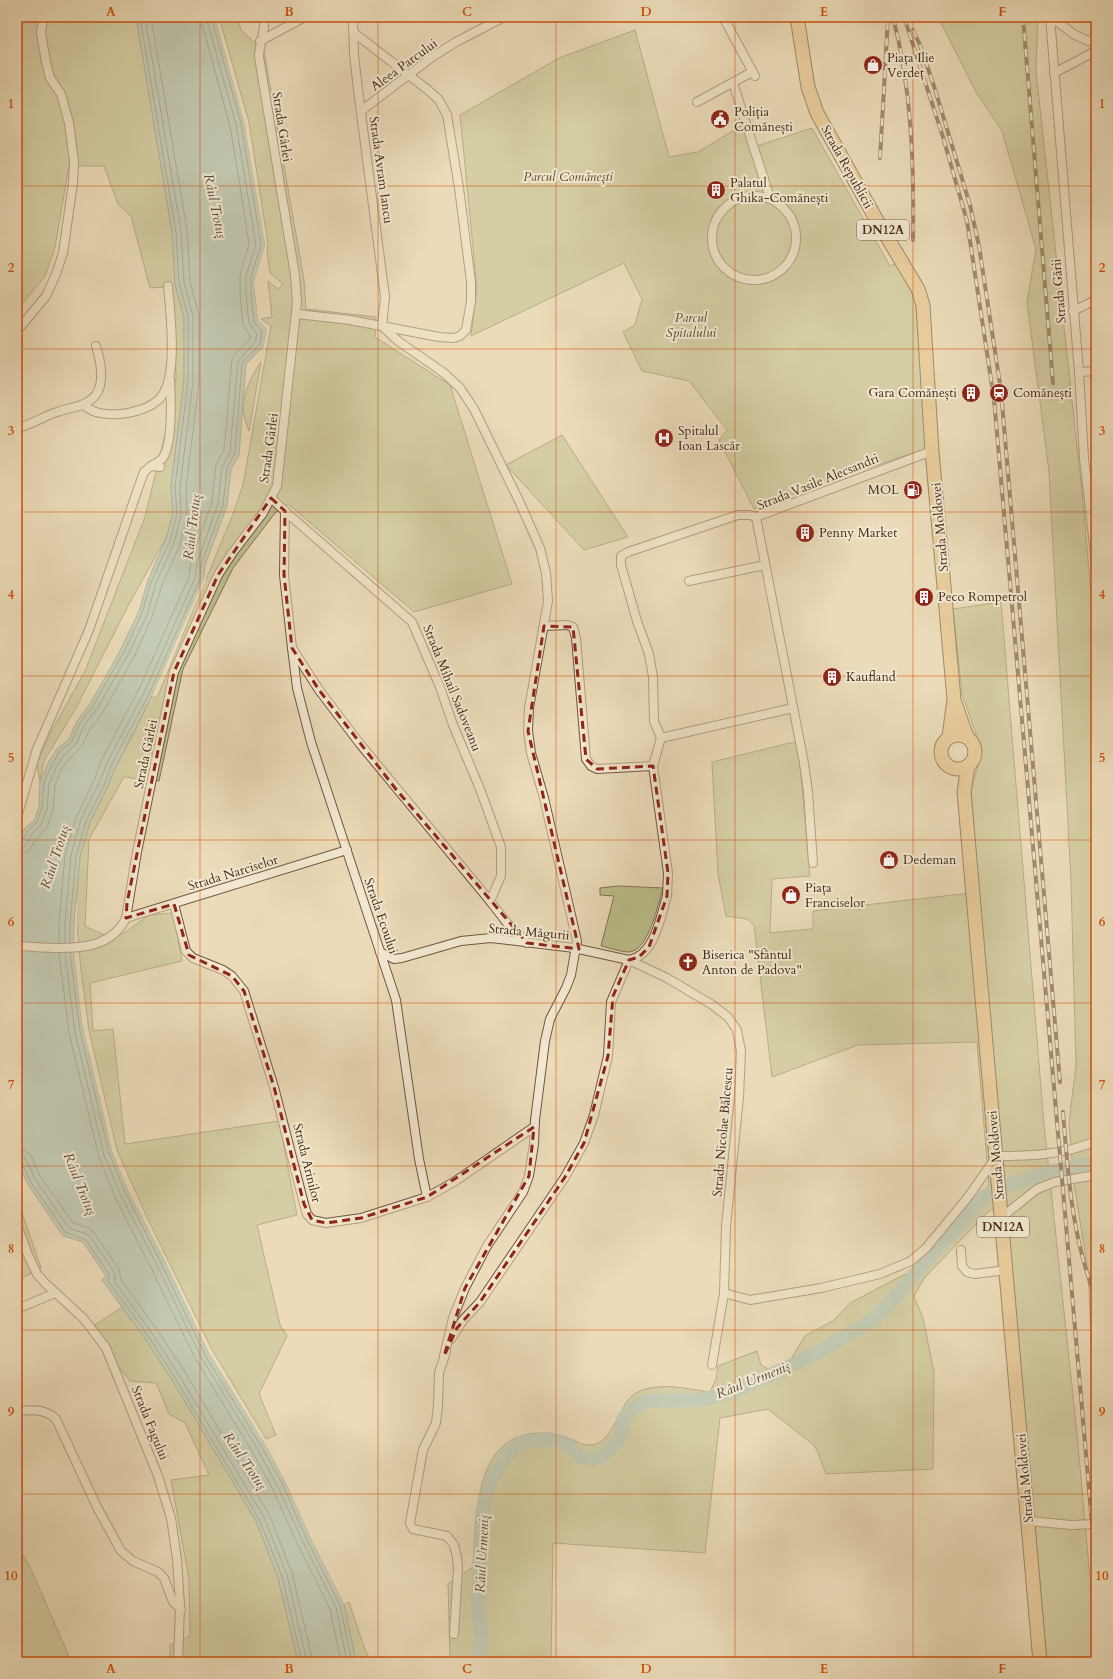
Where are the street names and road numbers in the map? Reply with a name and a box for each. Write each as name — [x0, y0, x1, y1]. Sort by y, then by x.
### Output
street label: Aleea Parcului — [367, 34, 441, 95]
street label: Strada Gârlei — [268, 91, 296, 164]
street label: Strada Avram Iancu — [365, 115, 397, 225]
street label: Strada Republicii — [817, 122, 878, 212]
road number: DN12A — [857, 220, 909, 240]
street label: Strada Gării — [1047, 258, 1071, 324]
street label: Strada Gârlei — [255, 411, 283, 484]
street label: Strada Vasile Alecsandri — [754, 449, 882, 515]
street label: Strada Moldovei — [927, 481, 953, 572]
street label: Strada Mihail Sadoveanu — [418, 622, 486, 754]
street label: Strada Gârlei — [130, 717, 162, 790]
street label: Strada Narciselor — [186, 851, 281, 895]
street label: Strada Ecoului — [360, 876, 403, 957]
street label: Strada Măgurii — [488, 919, 571, 945]
street label: Strada Nicolae Bălcescu — [708, 1066, 738, 1198]
street label: Strada Moldovei — [983, 1109, 1009, 1200]
street label: Strada Arinilor — [288, 1122, 326, 1205]
road number: DN12A — [977, 1217, 1029, 1237]
street label: Strada Fagului — [127, 1383, 173, 1463]
street label: Strada Moldovei — [1012, 1432, 1038, 1523]

